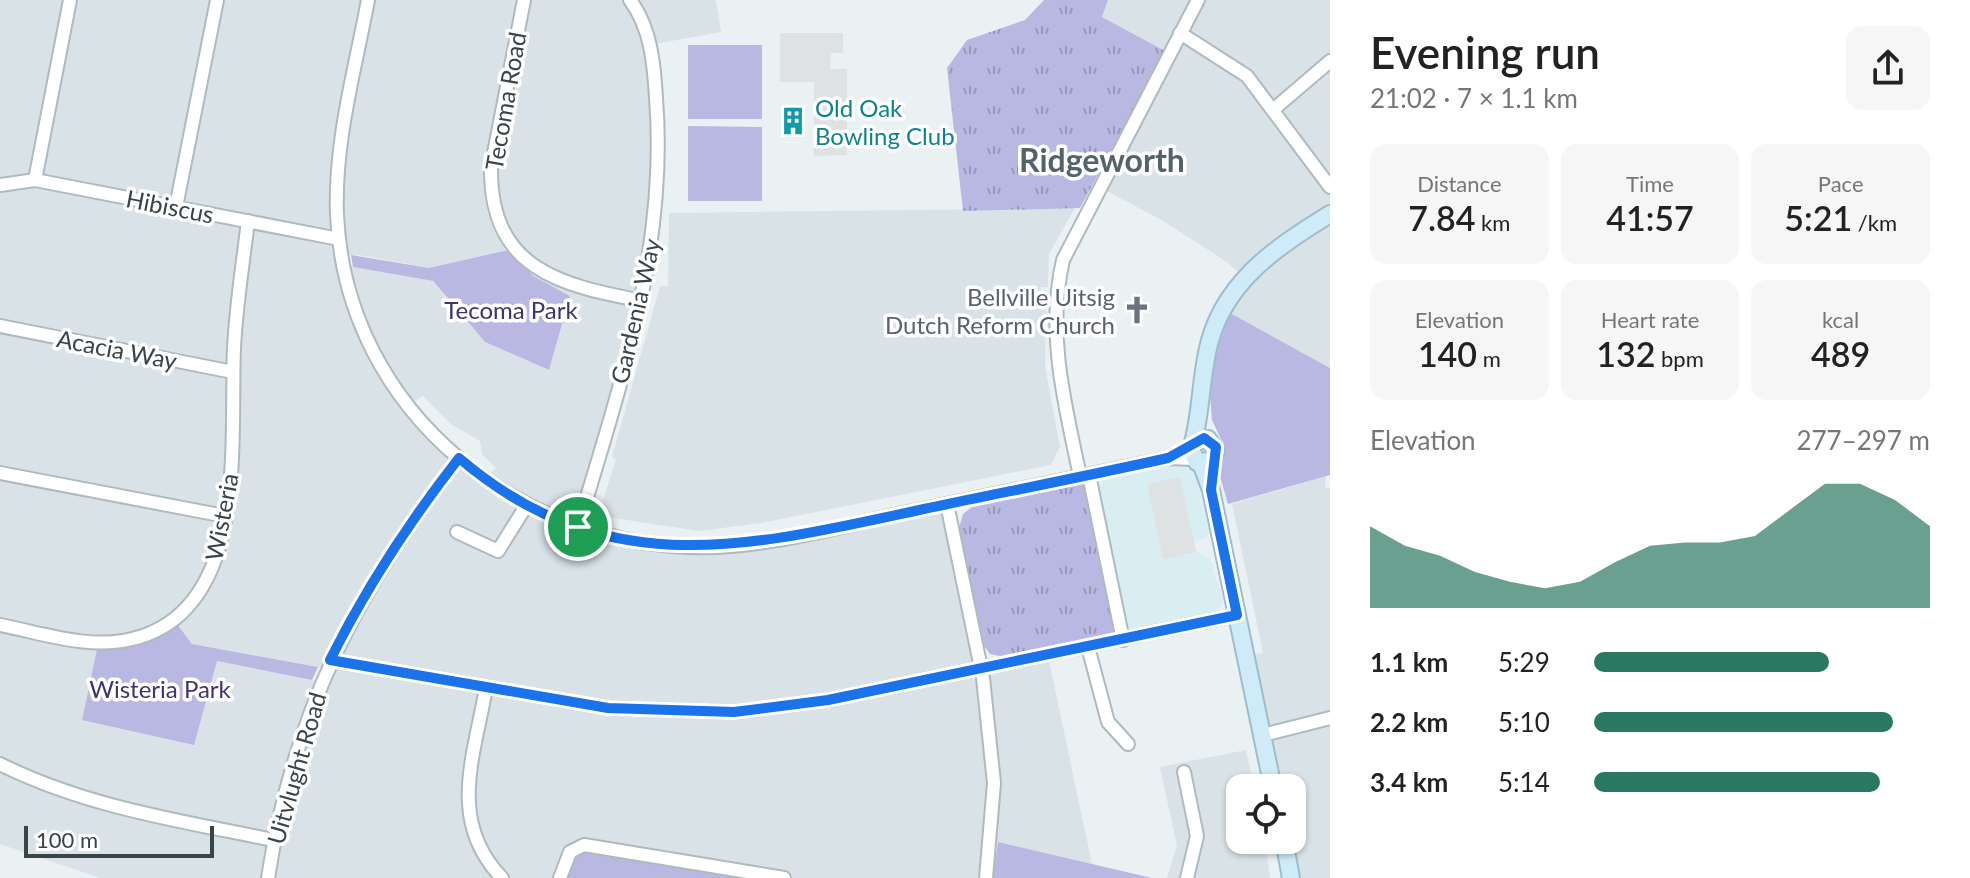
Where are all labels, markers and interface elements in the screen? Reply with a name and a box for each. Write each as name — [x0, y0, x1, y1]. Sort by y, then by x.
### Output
text: Evening run — [1370, 26, 1600, 78]
button: share — [1846, 26, 1930, 110]
street label: Tecoma Road — [479, 30, 531, 172]
text: 21:02 · 7 × 1.1 km — [1370, 82, 1578, 114]
place label: Old Oak Bowling Club — [815, 93, 955, 150]
building icon: Old Oak Bowling Club — [778, 106, 808, 136]
district label: Ridgeworth — [1019, 140, 1185, 179]
text: Distance — [1417, 170, 1502, 197]
text: Time — [1626, 170, 1674, 197]
text: Pace — [1818, 170, 1864, 197]
street label: Hibiscus — [124, 183, 216, 229]
text: 7.84 — [1408, 197, 1475, 238]
text: 41:57 — [1606, 197, 1694, 238]
text: 5:21 — [1784, 197, 1852, 238]
text: km — [1475, 209, 1510, 236]
text: /km — [1852, 209, 1897, 236]
street label: Gardenia Way — [604, 235, 666, 386]
place label: Bellville Uitsig Dutch Reform Church — [885, 282, 1115, 339]
park label: Tecoma Park — [444, 295, 579, 324]
church icon: Bellville Uitsig Dutch Reform Church — [1122, 295, 1152, 325]
text: Elevation — [1415, 306, 1504, 333]
text: Heart rate — [1601, 306, 1699, 333]
text: kcal — [1822, 306, 1859, 333]
street label: Acacia Way — [54, 323, 180, 375]
text: 140 — [1418, 333, 1477, 374]
text: 132 — [1596, 333, 1655, 374]
text: 489 — [1811, 333, 1870, 374]
text: m — [1477, 345, 1501, 372]
text: bpm — [1655, 345, 1704, 372]
text: Elevation — [1370, 424, 1476, 456]
text: 277–297 m — [1796, 424, 1930, 456]
street label: Wisteria — [198, 471, 244, 563]
pin — [544, 493, 612, 561]
icon: arrive — [556, 505, 600, 549]
text: 1.1 km — [1370, 646, 1448, 678]
text: 5:29 — [1498, 646, 1550, 678]
park label: Wisteria Park — [89, 674, 232, 703]
street label: Uitvlught Road — [260, 689, 332, 847]
text: 2.2 km — [1370, 706, 1448, 738]
text: 5:10 — [1498, 706, 1550, 738]
text: 3.4 km — [1370, 766, 1448, 798]
text: 5:14 — [1498, 766, 1550, 798]
map controls — [1226, 774, 1306, 854]
button: locate — [1226, 774, 1306, 854]
scale bar — [24, 822, 214, 858]
text: 100 m — [36, 826, 98, 853]

